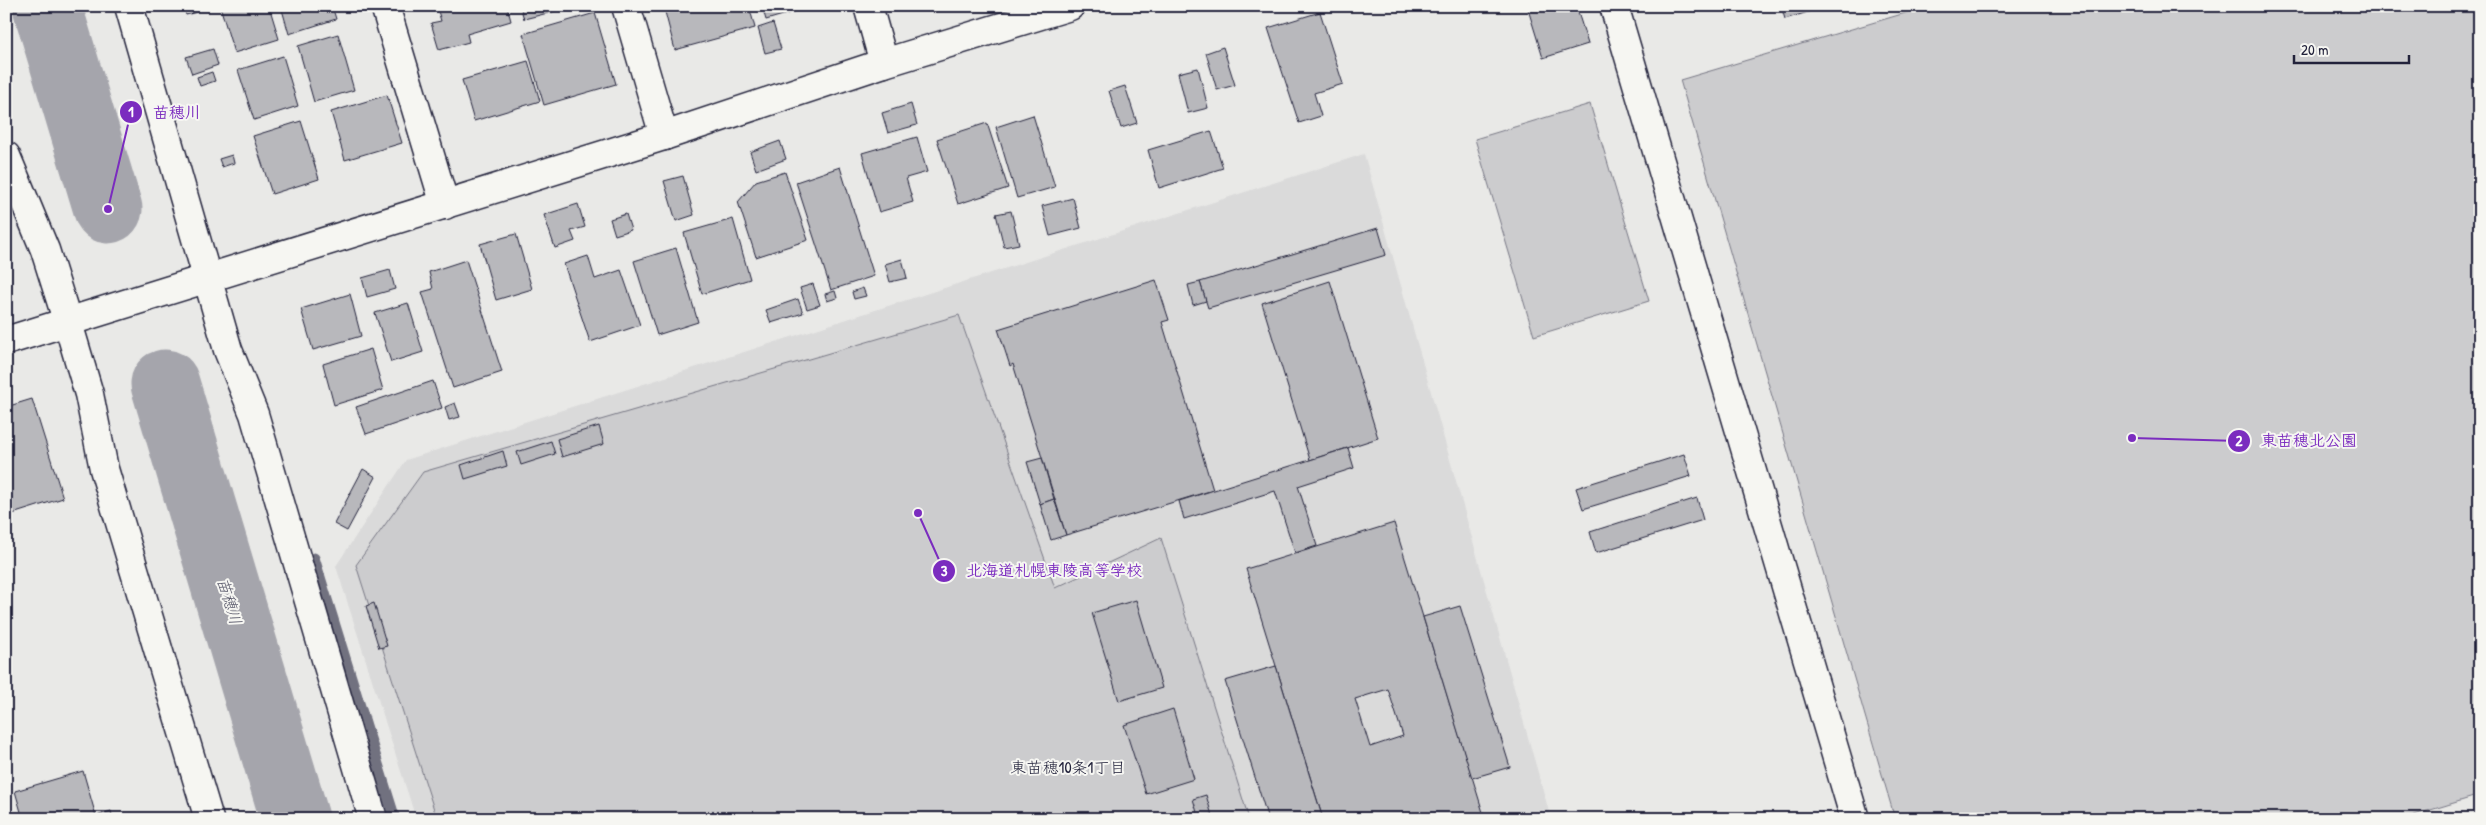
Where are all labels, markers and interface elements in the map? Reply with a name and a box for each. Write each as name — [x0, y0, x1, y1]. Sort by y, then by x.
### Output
scale bar — [2294, 32, 2408, 64]
text: 20 m — [2301, 39, 2328, 60]
callout: 苗穂川 — [118, 97, 211, 128]
text: 1 — [128, 101, 134, 122]
text: 苗穂川 — [153, 101, 201, 123]
callout: 東苗穂北公園 — [2226, 425, 2367, 456]
text: 東苗穂北公園 — [2261, 429, 2357, 451]
text: 2 — [2235, 430, 2243, 451]
callout: 北海道札幌東陵高等学校 — [931, 555, 1152, 586]
text: 北海道札幌東陵高等学校 — [966, 559, 1142, 581]
text: 3 — [941, 560, 948, 581]
water label: 苗穂川 — [212, 575, 248, 627]
district label: 東苗穂10条1丁目 — [1011, 756, 1125, 778]

